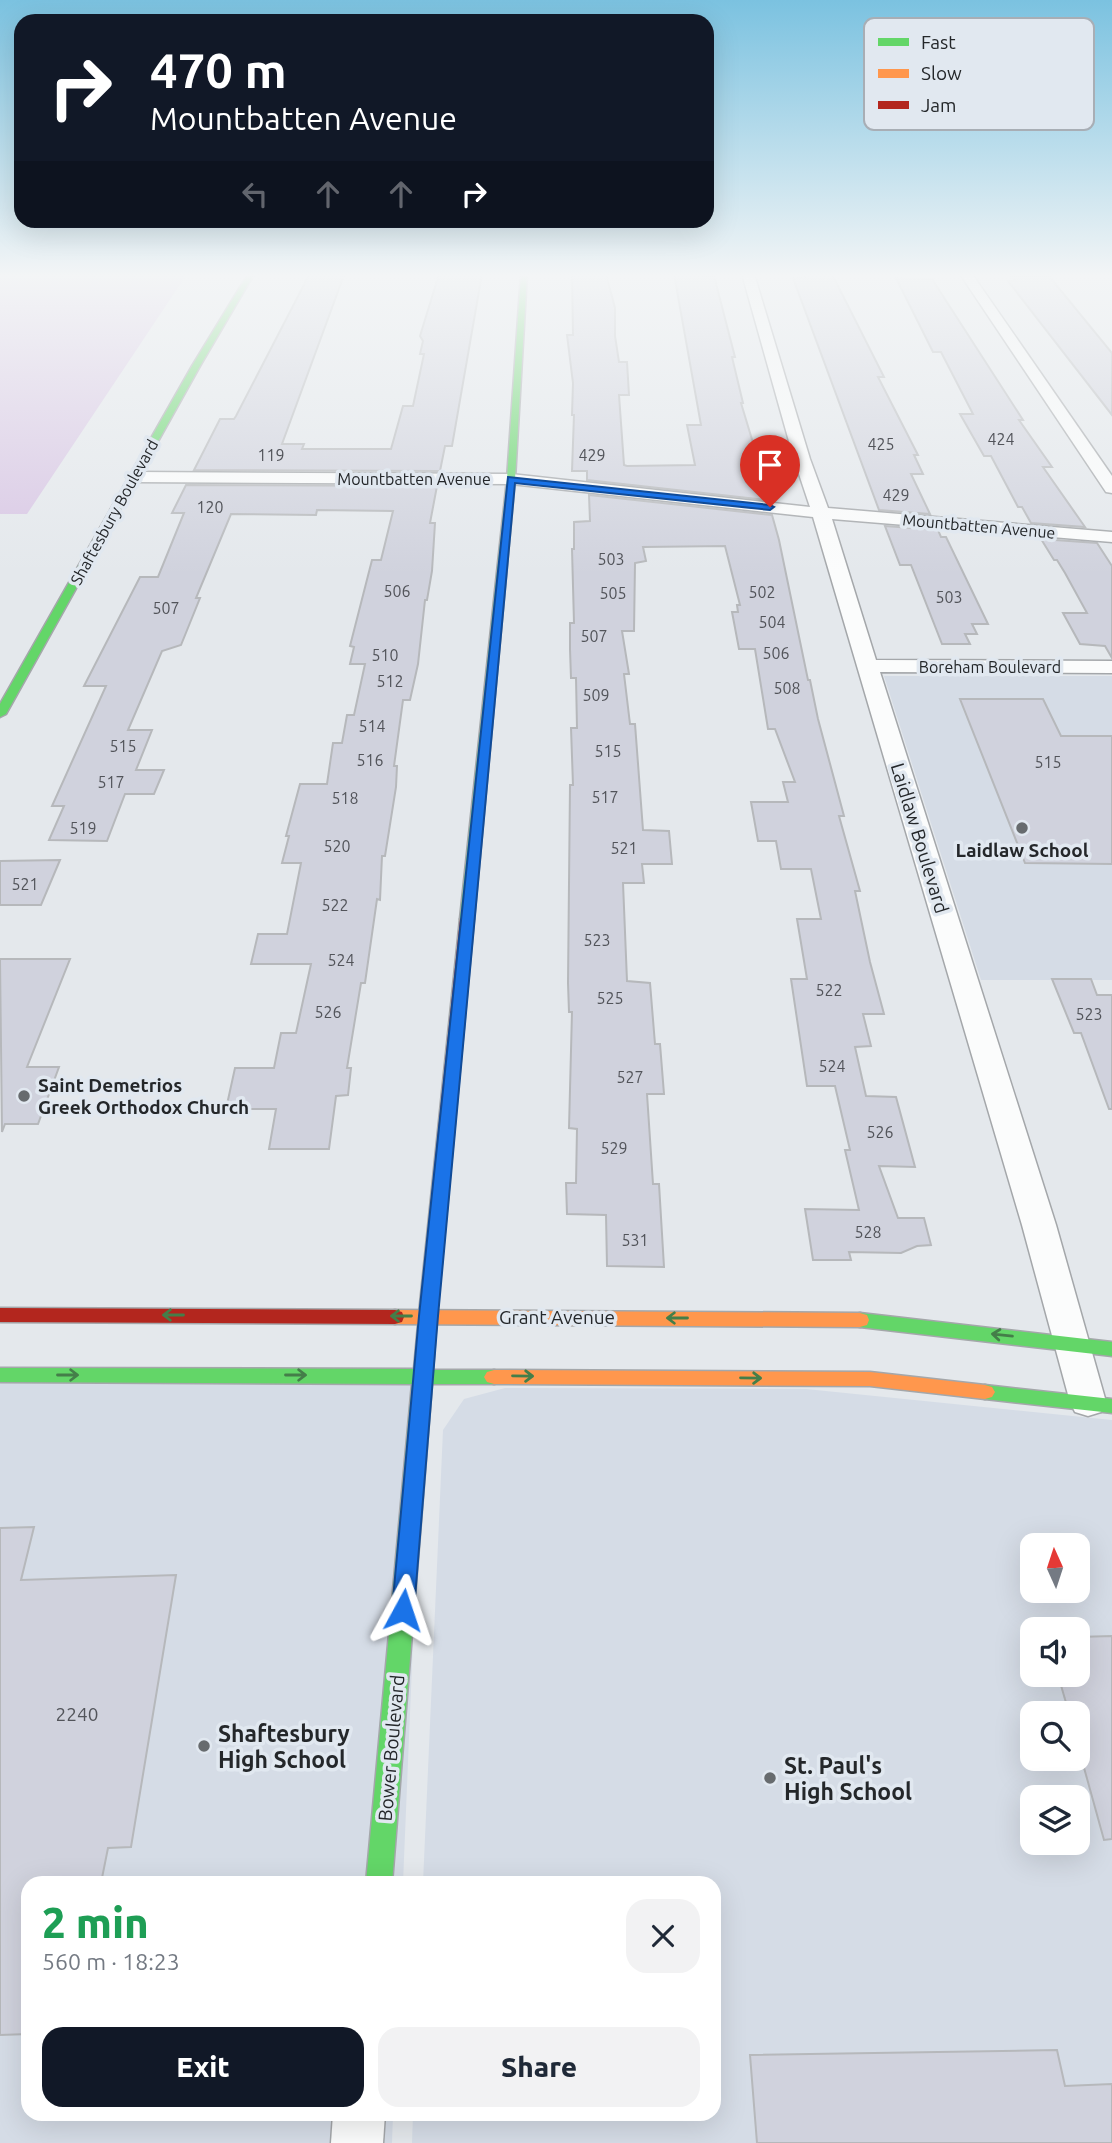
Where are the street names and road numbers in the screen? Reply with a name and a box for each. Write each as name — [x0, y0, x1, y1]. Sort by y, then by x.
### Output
street label: Shaftesbury Boulevard — [67, 436, 161, 588]
street label: Mountbatten Avenue — [337, 470, 491, 488]
street label: Mountbatten Avenue — [902, 510, 1056, 542]
street label: Boreham Boulevard — [919, 658, 1061, 676]
street label: Laidlaw Boulevard — [887, 760, 953, 916]
street label: Grant Avenue — [499, 1306, 615, 1328]
street label: Bower Boulevard — [374, 1674, 408, 1822]

